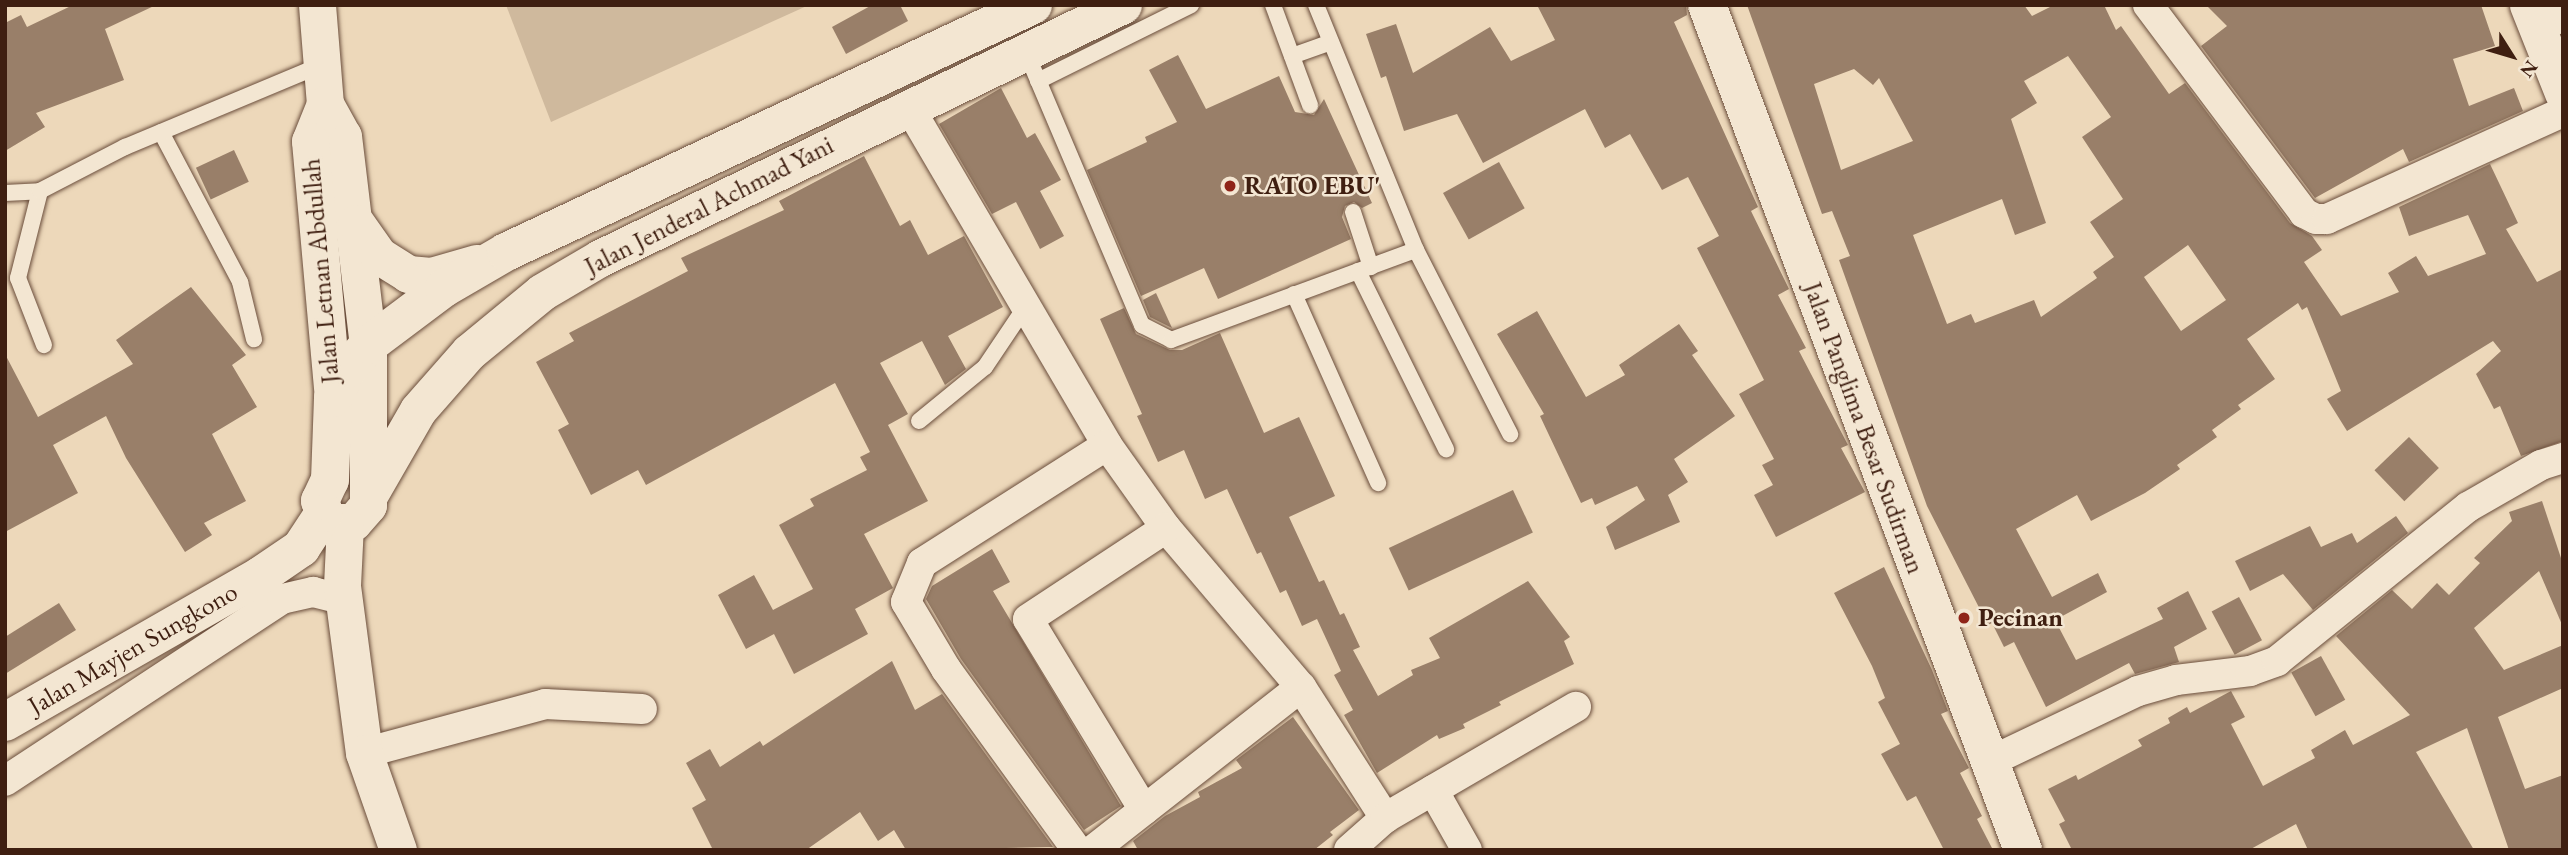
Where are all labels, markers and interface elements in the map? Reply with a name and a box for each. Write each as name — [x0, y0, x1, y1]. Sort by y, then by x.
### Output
north arrow — [2477, 21, 2547, 91]
text: N — [2515, 55, 2544, 83]
street label: Jalan Jenderal Achmad Yani — [579, 130, 839, 282]
street label: Jalan Letnan Abdullah — [296, 157, 346, 385]
place label: RATO EBU' — [1244, 170, 1380, 202]
marker: RATO EBU' — [1222, 178, 1238, 194]
street label: Jalan Panglima Besar Sudirman — [1797, 278, 1931, 578]
street label: Jalan Mayjen Sungkono — [23, 576, 243, 722]
place label: Pecinan — [1978, 602, 2063, 634]
marker: Pecinan — [1956, 610, 1972, 626]

